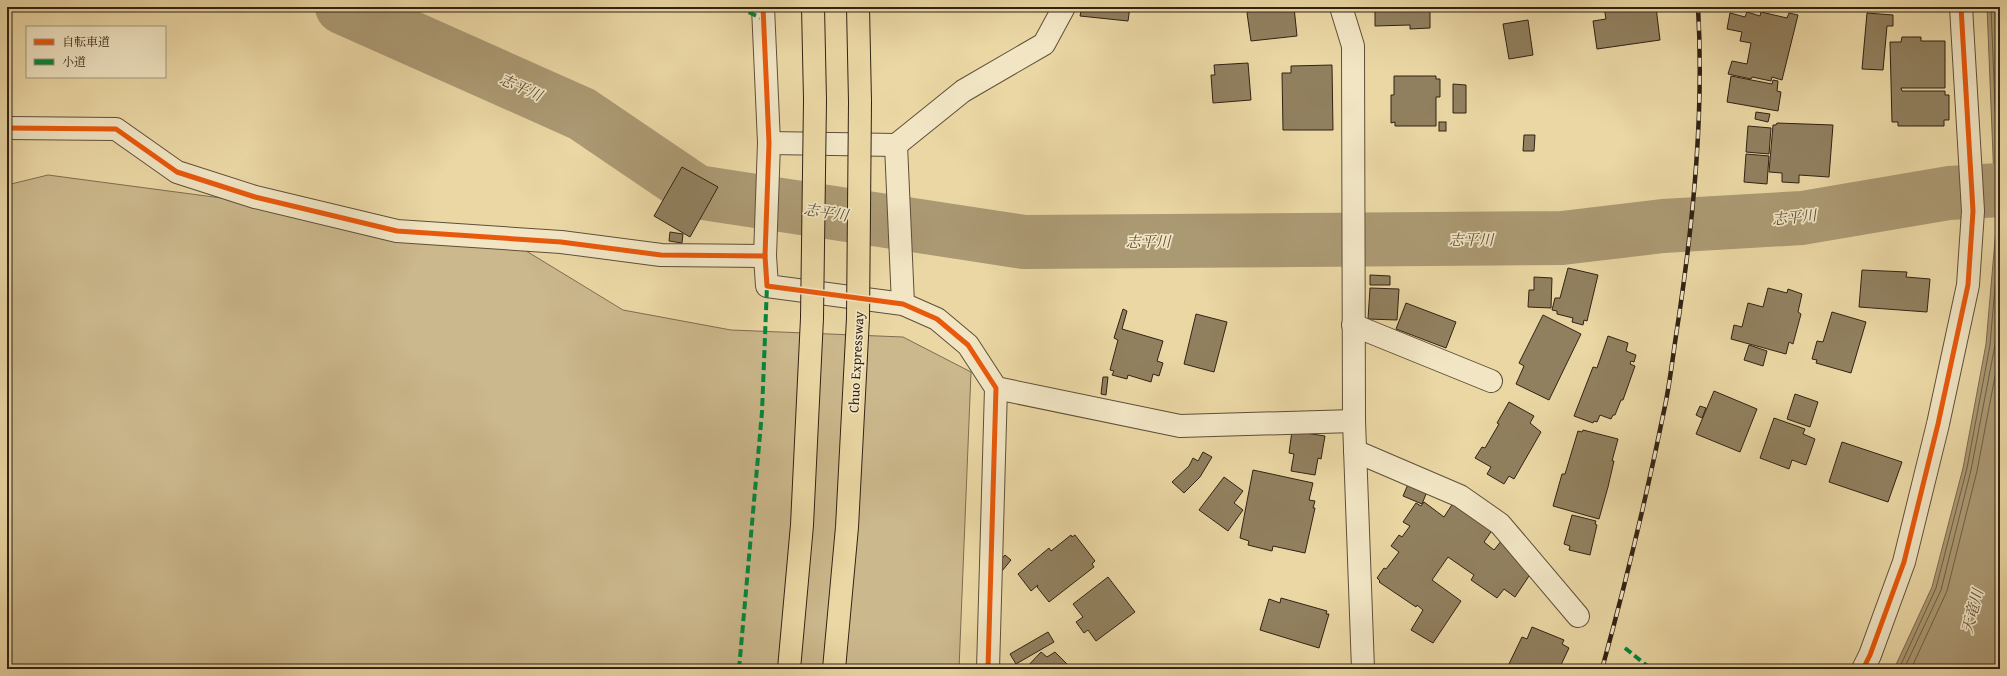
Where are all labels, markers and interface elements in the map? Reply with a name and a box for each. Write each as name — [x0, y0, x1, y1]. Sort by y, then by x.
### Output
legend — [26, 26, 166, 78]
text: 自転車道 — [62, 33, 110, 50]
text: 小道 — [62, 53, 86, 70]
water label: 志平川 — [496, 68, 548, 107]
water label: 志平川 — [802, 198, 852, 226]
water label: 志平川 — [1771, 204, 1819, 230]
water label: 志平川 — [1448, 229, 1495, 250]
water label: 志平川 — [1125, 231, 1172, 252]
street label: Chuo Expressway — [843, 311, 869, 413]
water label: 天竜川 — [1956, 585, 1988, 635]

